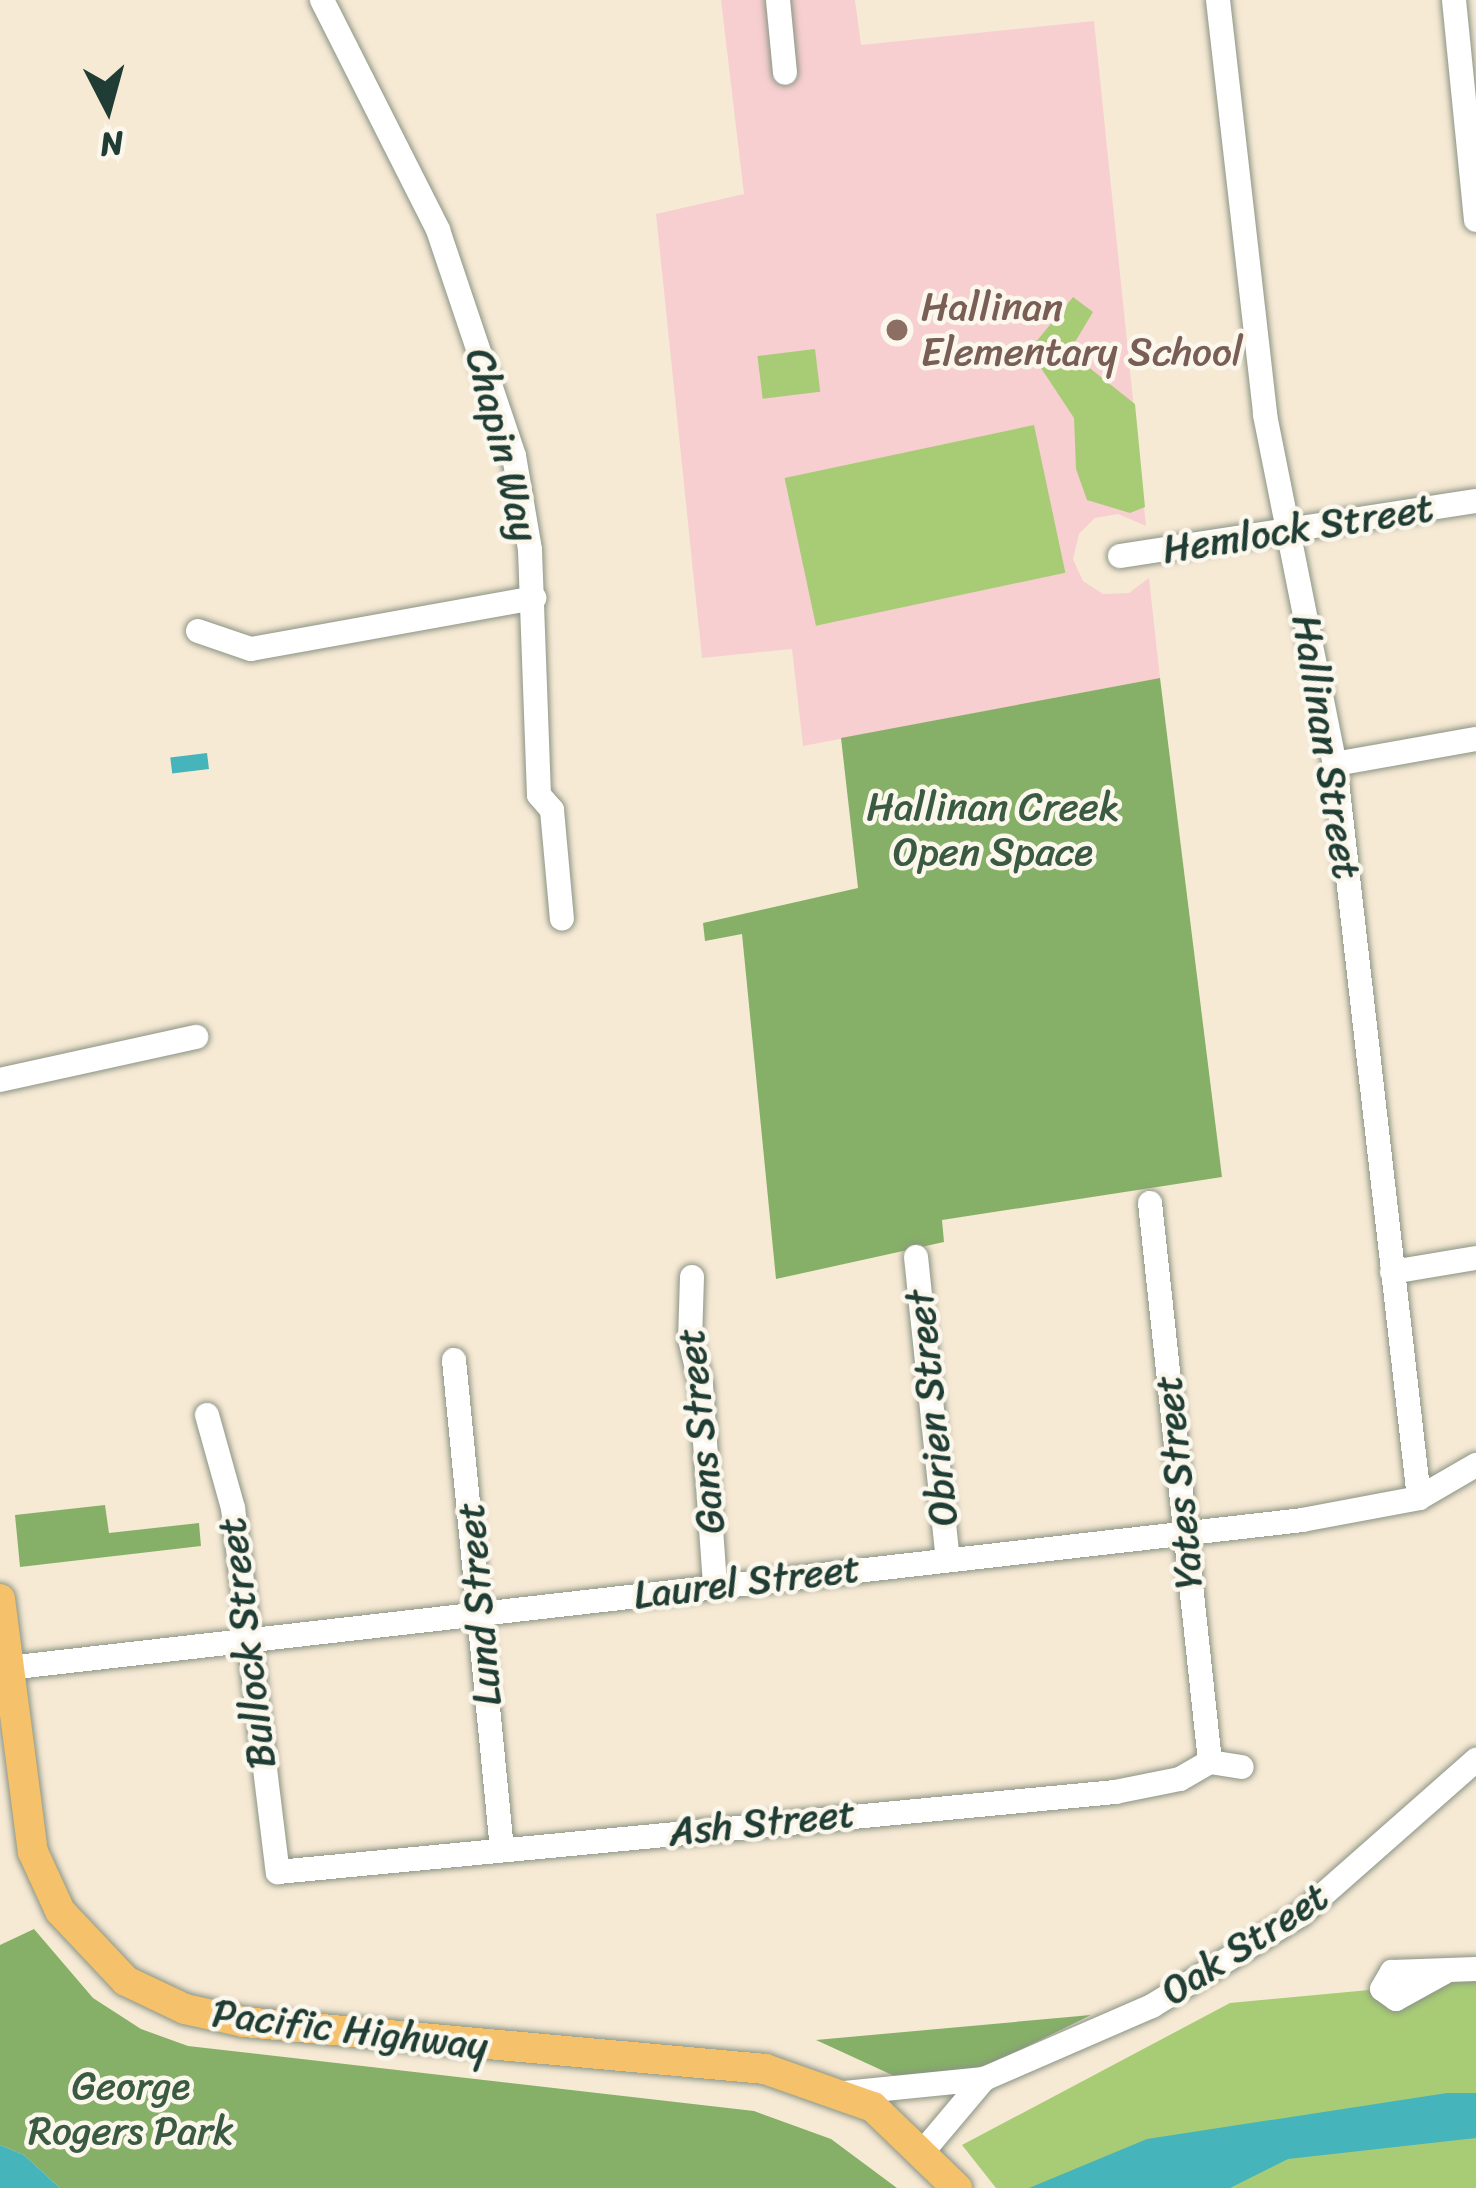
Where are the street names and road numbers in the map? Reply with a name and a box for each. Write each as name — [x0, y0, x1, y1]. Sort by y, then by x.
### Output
street label: Chapin Way — [455, 344, 549, 546]
street label: Hemlock Street — [1160, 485, 1436, 573]
street label: Hallinan Street — [1282, 612, 1370, 882]
street label: Obrien Street — [896, 1287, 968, 1529]
street label: Gans Street — [667, 1326, 735, 1536]
street label: Yates Street — [1144, 1372, 1214, 1592]
street label: Lund Street — [447, 1500, 511, 1708]
street label: Bullock Street — [208, 1515, 286, 1771]
street label: Laurel Street — [631, 1545, 863, 1619]
street label: Ash Street — [666, 1790, 858, 1856]
street label: Oak Street — [1153, 1873, 1337, 2015]
street label: Pacific Highway — [210, 1990, 490, 2070]

